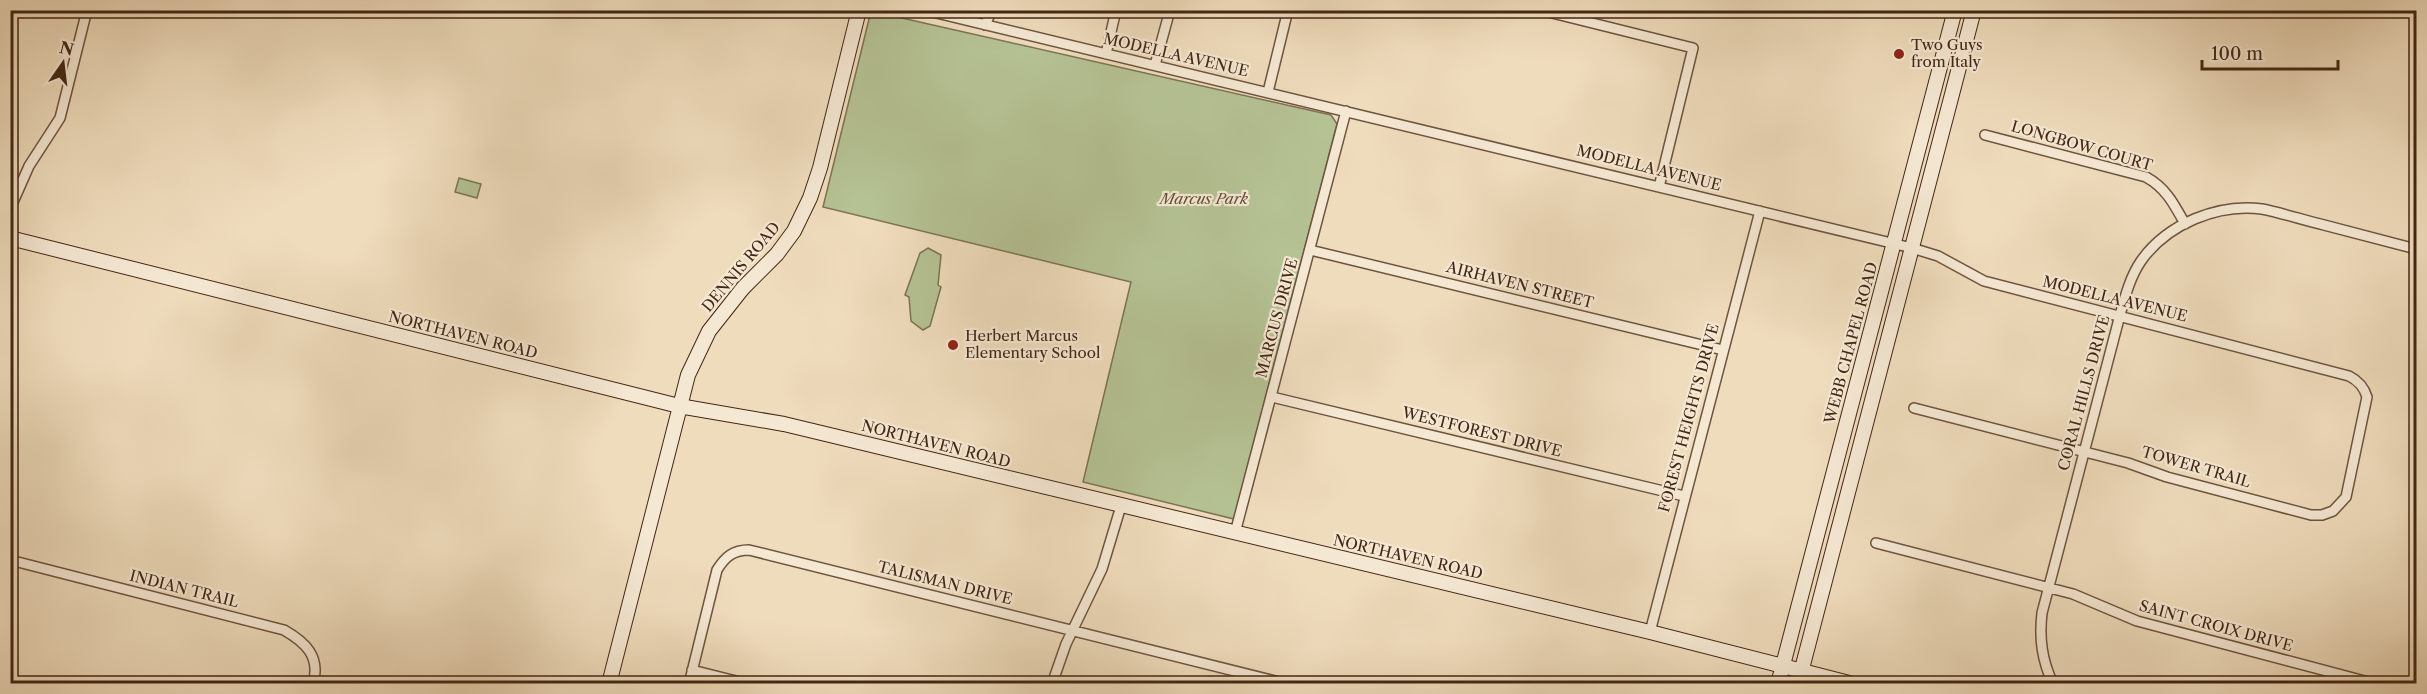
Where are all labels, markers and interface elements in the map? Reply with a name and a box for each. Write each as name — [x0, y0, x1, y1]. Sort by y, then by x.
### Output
street label: MODELLA AVENUE — [1102, 29, 1251, 80]
north arrow — [33, 33, 93, 93]
scale bar — [2202, 33, 2338, 71]
place label: Two Guys from Italy — [1911, 35, 1983, 71]
text: N — [57, 37, 76, 60]
text: 100 m — [2211, 43, 2263, 65]
marker: Two Guys from Italy — [1892, 47, 1906, 61]
street label: LONGBOW COURT — [2009, 116, 2156, 175]
street label: MODELLA AVENUE — [1575, 140, 1724, 195]
park label: Marcus Park — [1158, 189, 1248, 208]
street label: DENNIS ROAD — [697, 218, 784, 316]
street label: MARCUS DRIVE — [1251, 256, 1302, 380]
street label: AIRHAVEN STREET — [1444, 257, 1596, 312]
street label: WEBB CHAPEL ROAD — [1819, 260, 1881, 427]
street label: MODELLA AVENUE — [2041, 271, 2190, 326]
street label: NORTHAVEN ROAD — [387, 307, 540, 362]
street label: CORAL HILLS DRIVE — [2054, 313, 2113, 473]
street label: FOREST HEIGHTS DRIVE — [1654, 321, 1723, 514]
place label: Herbert Marcus Elementary School — [965, 326, 1101, 362]
marker: Herbert Marcus Elementary School — [946, 338, 960, 352]
street label: WESTFOREST DRIVE — [1399, 402, 1564, 461]
street label: NORTHAVEN ROAD — [860, 416, 1013, 471]
street label: TOWER TRAIL — [2139, 442, 2253, 491]
street label: NORTHAVEN ROAD — [1332, 530, 1485, 583]
street label: TALISMAN DRIVE — [876, 557, 1014, 608]
street label: INDIAN TRAIL — [128, 566, 241, 611]
street label: SAINT CROIX DRIVE — [2137, 596, 2295, 655]

